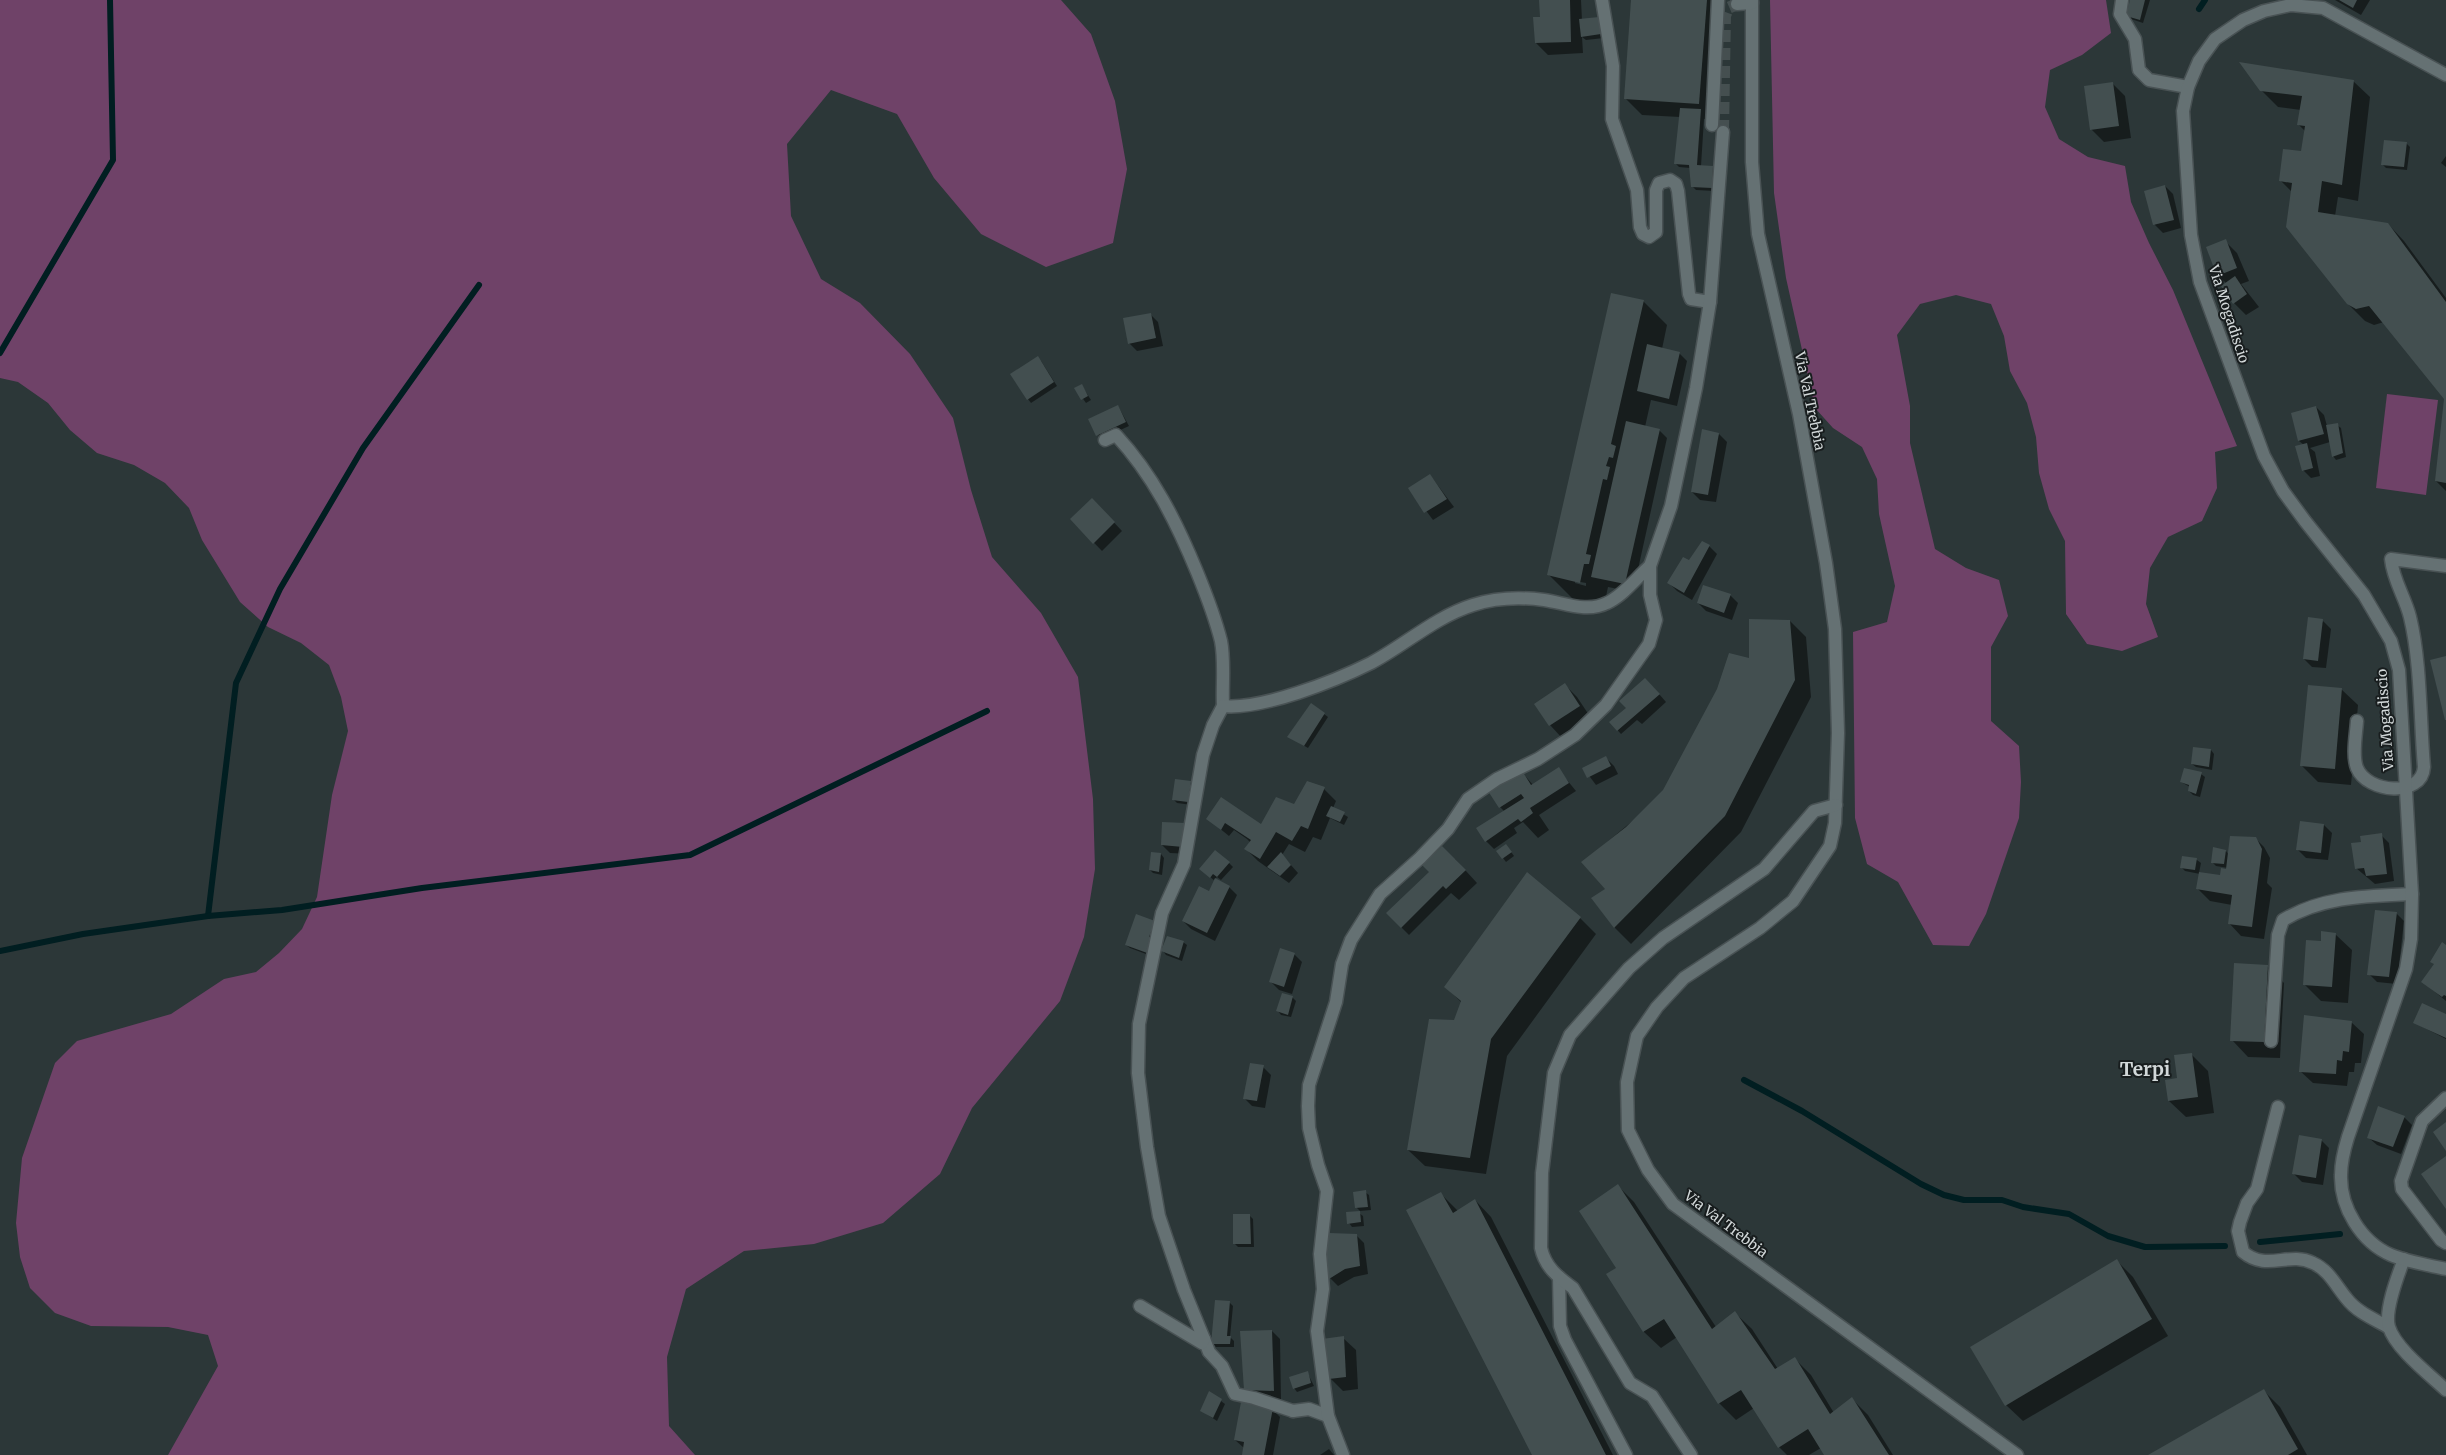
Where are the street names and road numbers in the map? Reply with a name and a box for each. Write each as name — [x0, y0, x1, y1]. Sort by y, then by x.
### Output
street label: Via Mogadiscio — [2204, 262, 2253, 365]
street label: Via Val Trebbia — [1791, 349, 1829, 452]
street label: Via Mogadiscio — [2372, 668, 2398, 773]
street label: Via Val Trebbia — [1680, 1186, 1772, 1262]

